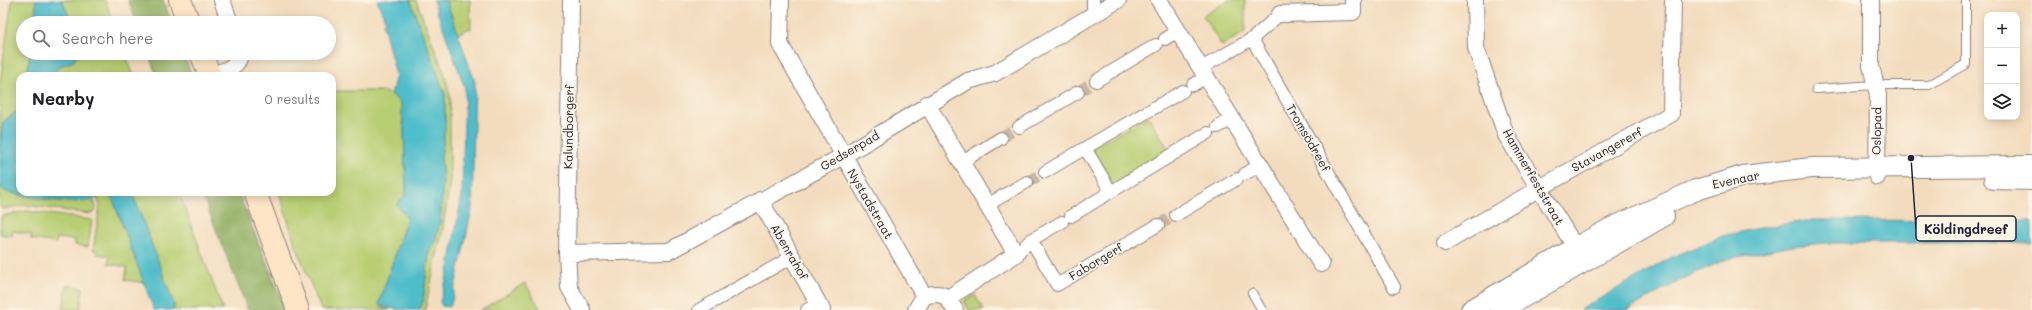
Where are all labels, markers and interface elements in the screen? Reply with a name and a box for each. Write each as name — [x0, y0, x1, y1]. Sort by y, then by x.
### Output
map controls — [1984, 12, 2020, 120]
button: + — [1984, 12, 2020, 48]
search box — [16, 16, 336, 60]
icon: search — [30, 27, 52, 49]
text: Search here — [62, 28, 153, 48]
button: − — [1984, 48, 2020, 84]
street label: Kalundborgerf — [559, 84, 577, 169]
button: layers — [1984, 84, 2020, 120]
text: Nearby — [32, 87, 94, 109]
text: 0 results — [265, 90, 320, 107]
street label: Tromsödreef — [1283, 101, 1335, 174]
street label: Oslopad — [1868, 106, 1884, 155]
street label: Stavangererf — [1568, 123, 1645, 175]
street label: Hammerfeststraat — [1500, 125, 1568, 228]
street label: Gedserpad — [817, 127, 882, 173]
street label: Nystadstraat — [844, 165, 897, 242]
street label: Evenaar — [1711, 166, 1761, 192]
callout: Köldingdreef — [1916, 216, 2016, 241]
text: Köldingdreef — [1924, 220, 2008, 237]
street label: Abenrahof — [767, 221, 812, 283]
street label: Faborgerf — [1066, 239, 1126, 283]

